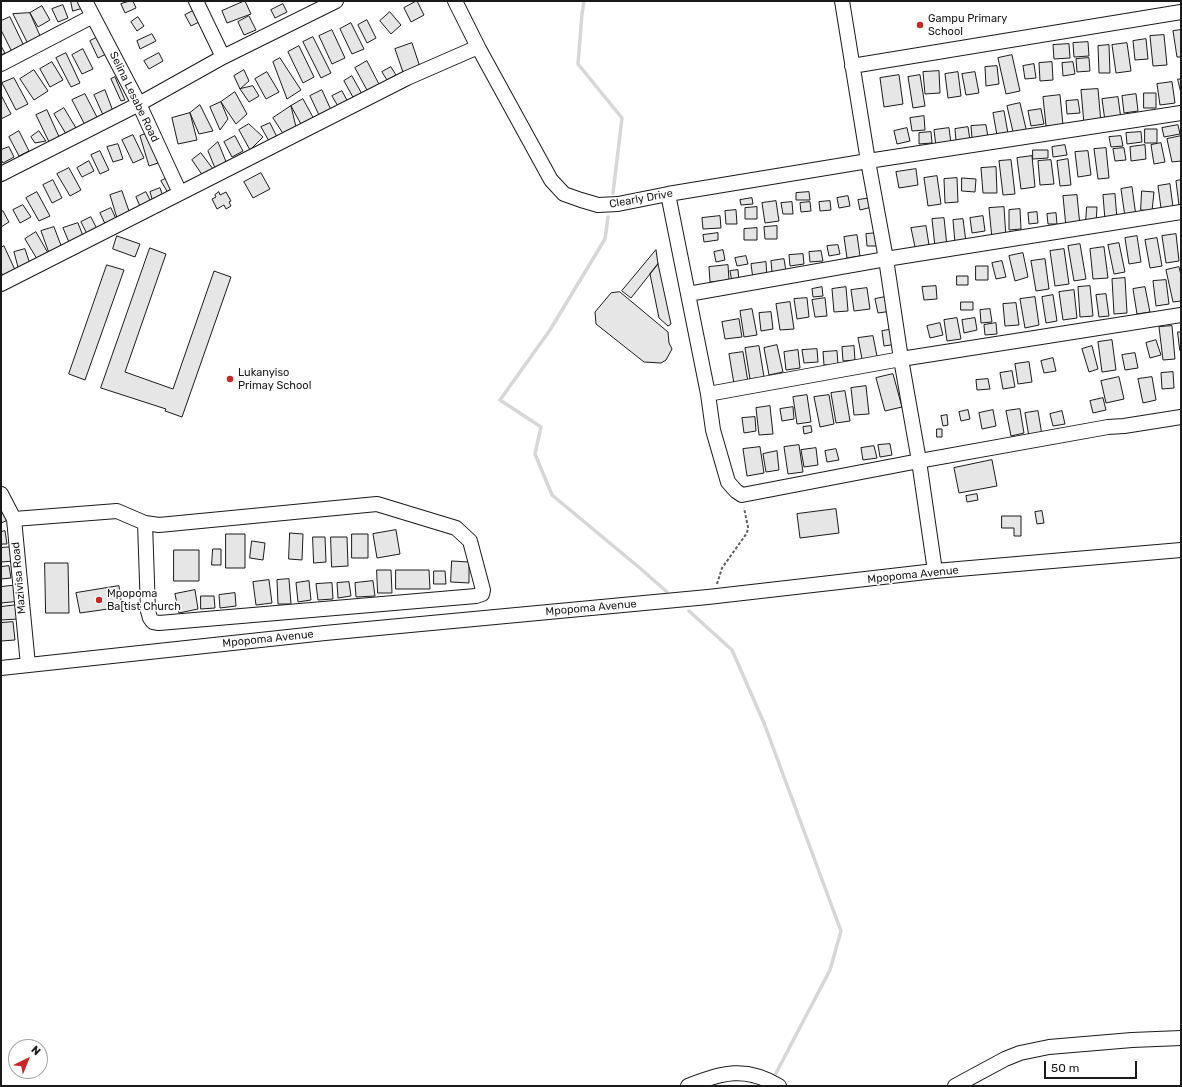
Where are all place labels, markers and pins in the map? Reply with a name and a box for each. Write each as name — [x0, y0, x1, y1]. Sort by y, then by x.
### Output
place label: Gampu Primary School — [928, 12, 1007, 38]
marker: Gampu Primary School — [915, 20, 925, 30]
place label: Lukanyiso Primay School — [238, 366, 311, 392]
marker: Lukanyiso Primay School — [225, 374, 235, 384]
place label: Mpopoma Ba[tist Church — [107, 587, 181, 613]
marker: Mpopoma Ba[tist Church — [94, 595, 104, 605]

